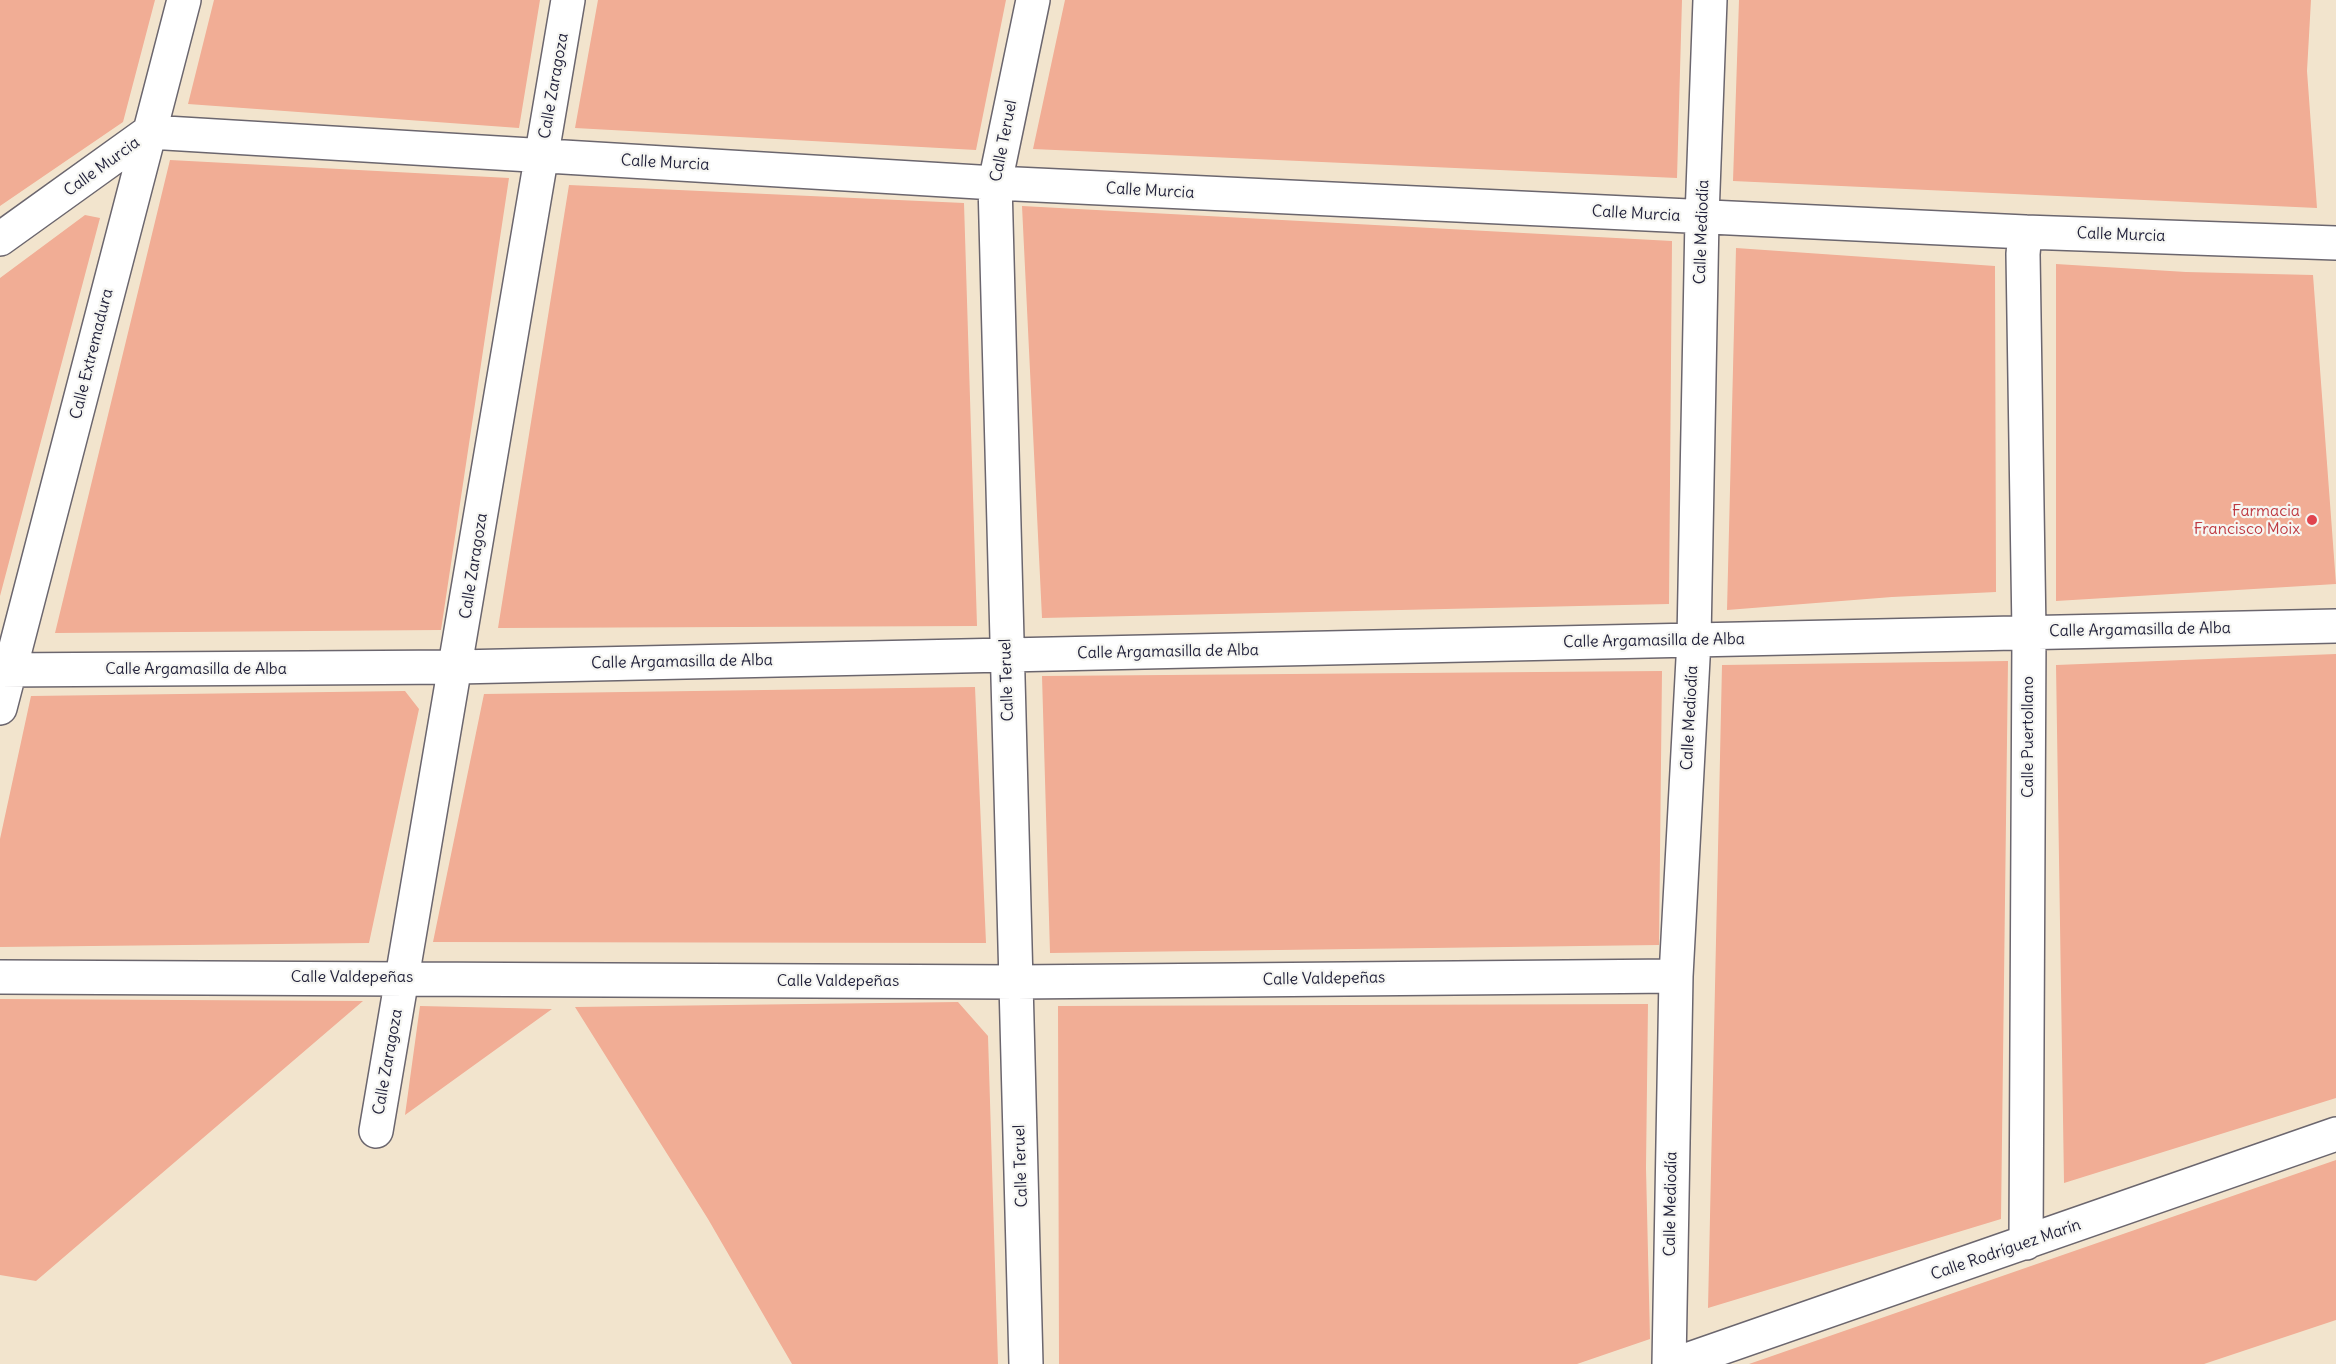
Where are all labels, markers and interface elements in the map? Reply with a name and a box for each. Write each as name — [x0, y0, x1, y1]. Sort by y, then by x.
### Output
street label: Calle Zaragoza — [535, 32, 573, 140]
street label: Calle Teruel — [987, 98, 1021, 184]
street label: Calle Murcia — [61, 133, 143, 201]
street label: Calle Murcia — [620, 151, 710, 175]
street label: Calle Murcia — [1105, 179, 1195, 203]
street label: Calle Mediodía — [1691, 179, 1713, 285]
street label: Calle Murcia — [1591, 202, 1681, 226]
street label: Calle Murcia — [2076, 224, 2166, 246]
street label: Calle Extremadura — [67, 287, 117, 421]
place label: Farmacia Francisco Moix — [2194, 501, 2300, 539]
street label: Calle Zaragoza — [456, 512, 492, 620]
marker: Farmacia Francisco Moix — [2305, 513, 2319, 527]
street label: Calle Argamasilla de Alba — [2049, 619, 2231, 641]
street label: Calle Argamasilla de Alba — [1563, 630, 1745, 652]
street label: Calle Teruel — [996, 638, 1018, 722]
street label: Calle Argamasilla de Alba — [1077, 641, 1259, 663]
street label: Calle Argamasilla de Alba — [591, 651, 773, 673]
street label: Calle Argamasilla de Alba — [105, 659, 287, 679]
street label: Calle Mediodía — [1678, 665, 1702, 771]
street label: Calle Puertollano — [2018, 676, 2038, 798]
street label: Calle Valdepeñas — [291, 967, 413, 987]
street label: Calle Valdepeñas — [1263, 968, 1385, 990]
street label: Calle Valdepeñas — [777, 971, 899, 991]
street label: Calle Zaragoza — [369, 1008, 407, 1116]
street label: Calle Teruel — [1010, 1124, 1032, 1208]
street label: Calle Mediodía — [1660, 1151, 1682, 1257]
street label: Calle Rodríguez Marín — [1928, 1215, 2084, 1285]

